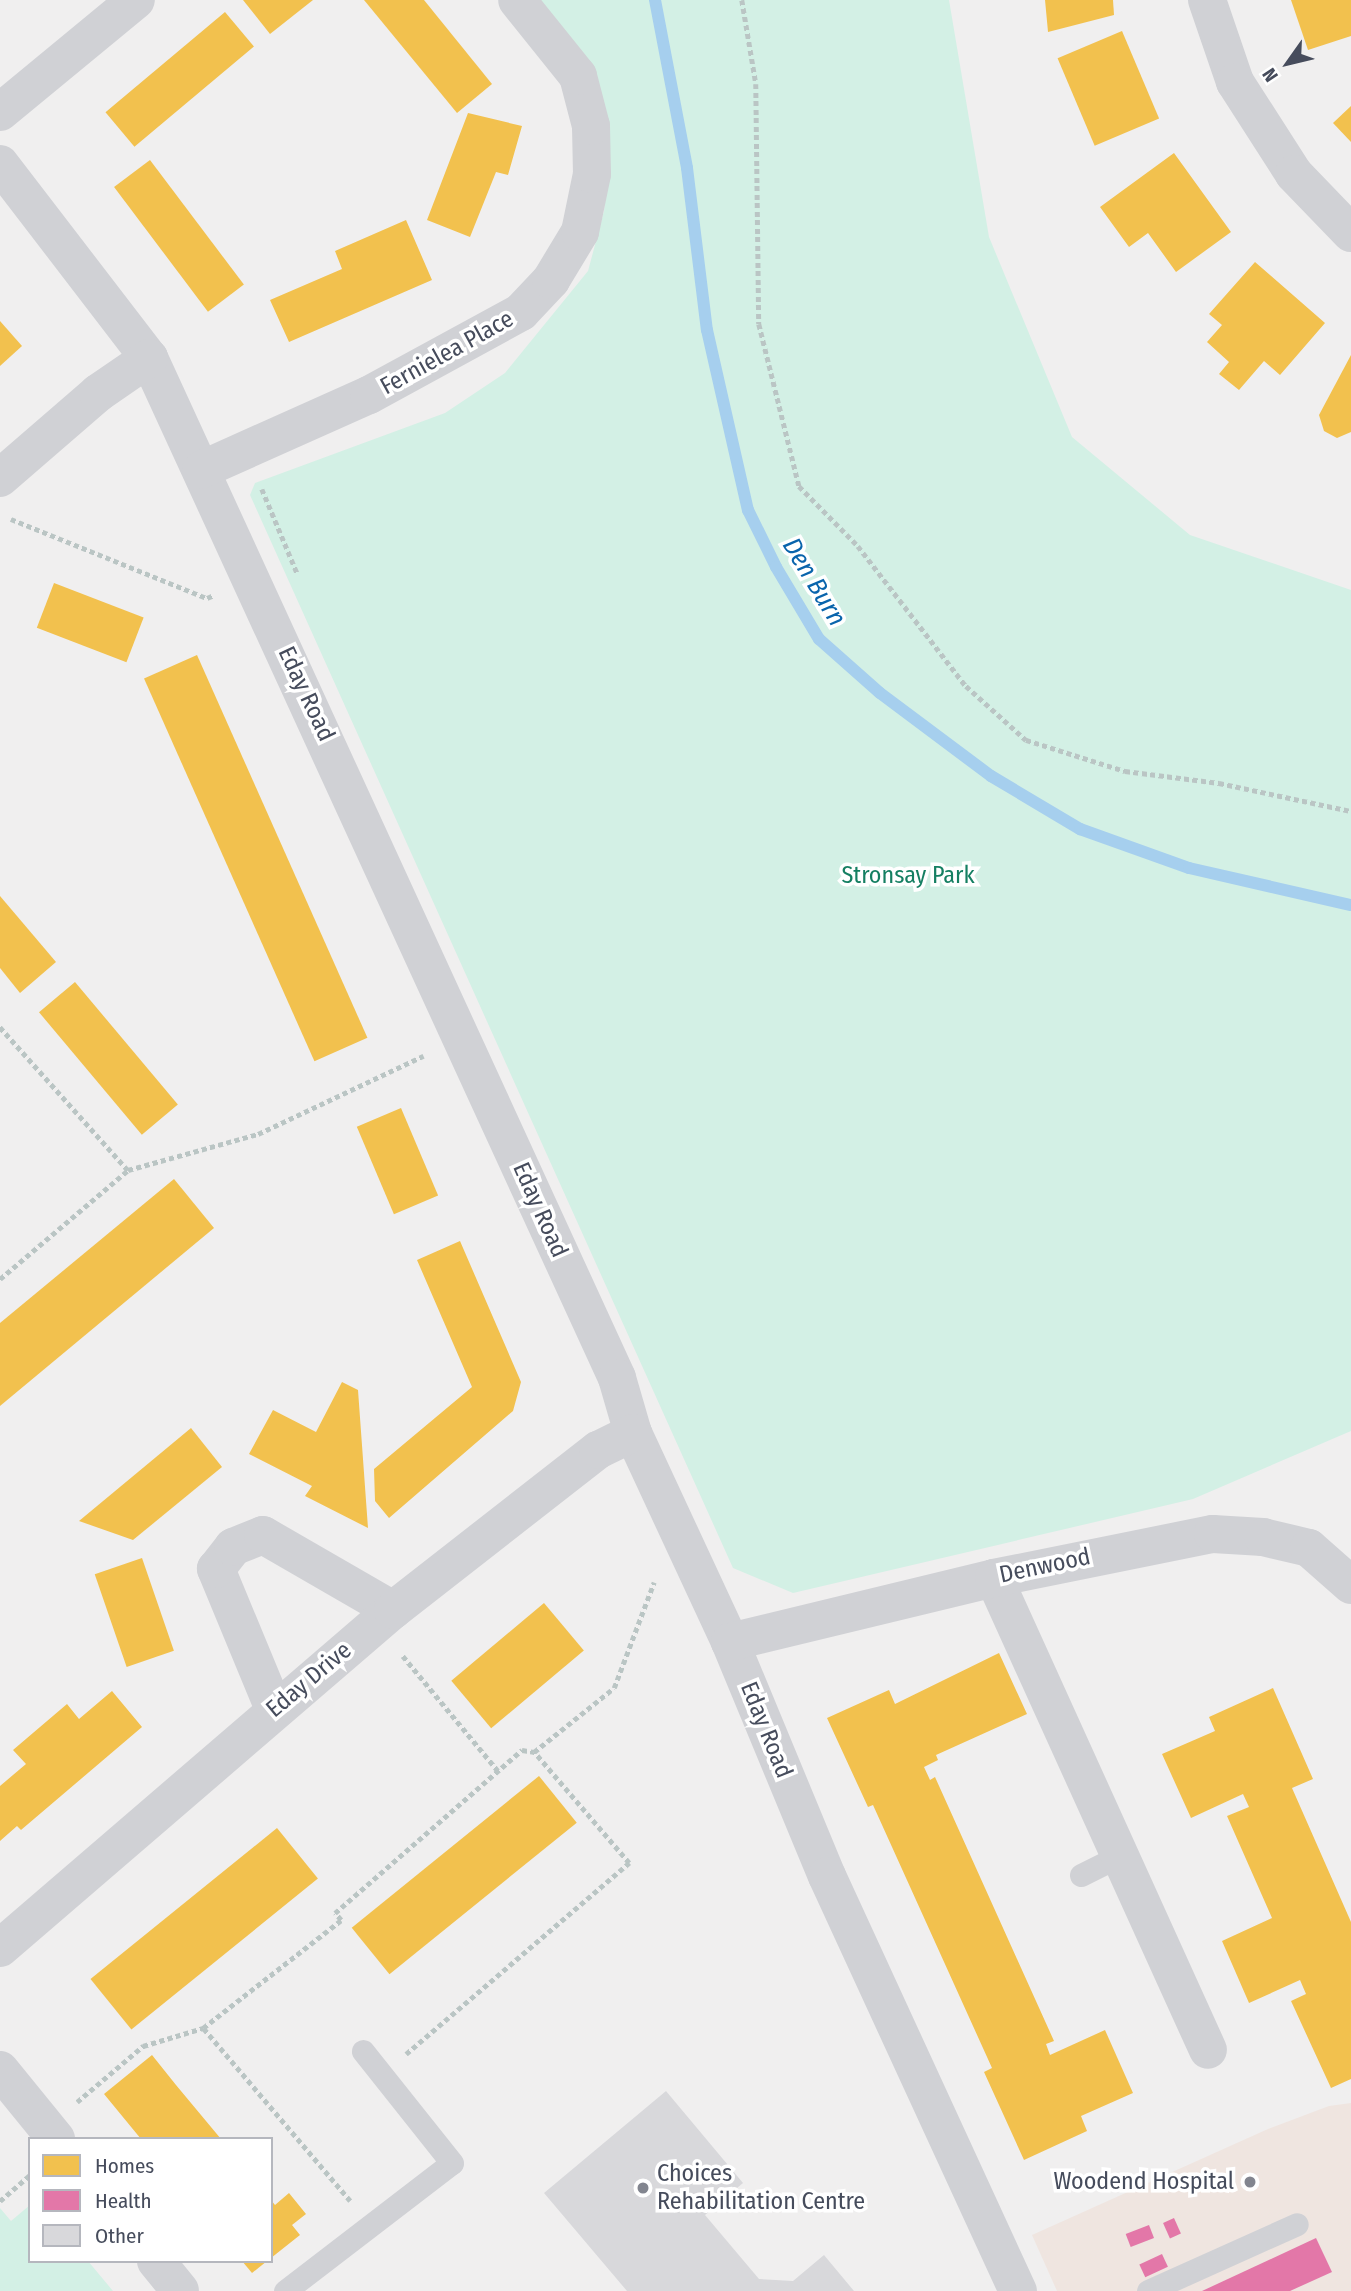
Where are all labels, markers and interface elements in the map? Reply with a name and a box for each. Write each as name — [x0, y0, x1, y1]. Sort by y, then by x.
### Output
north arrow — [1253, 28, 1323, 98]
text: N — [1257, 64, 1283, 86]
street label: Fernielea Place — [375, 305, 519, 401]
water label: Den Burn — [776, 532, 852, 632]
street label: Eday Road — [272, 642, 340, 746]
park label: Stronsay Park — [841, 862, 975, 890]
street label: Eday Road — [506, 1158, 574, 1262]
street label: Denwood — [997, 1542, 1093, 1590]
street label: Eday Drive — [261, 1636, 357, 1724]
street label: Eday Road — [734, 1678, 798, 1782]
legend — [28, 2137, 273, 2263]
text: Homes — [95, 2153, 154, 2179]
place label: Choices Rehabilitation Centre — [657, 2160, 865, 2216]
place label: Woodend Hospital — [1053, 2168, 1234, 2196]
marker: Woodend Hospital — [1240, 2172, 1260, 2192]
marker: Choices Rehabilitation Centre — [635, 2180, 651, 2196]
text: Health — [95, 2188, 151, 2214]
text: Other — [95, 2223, 144, 2249]

